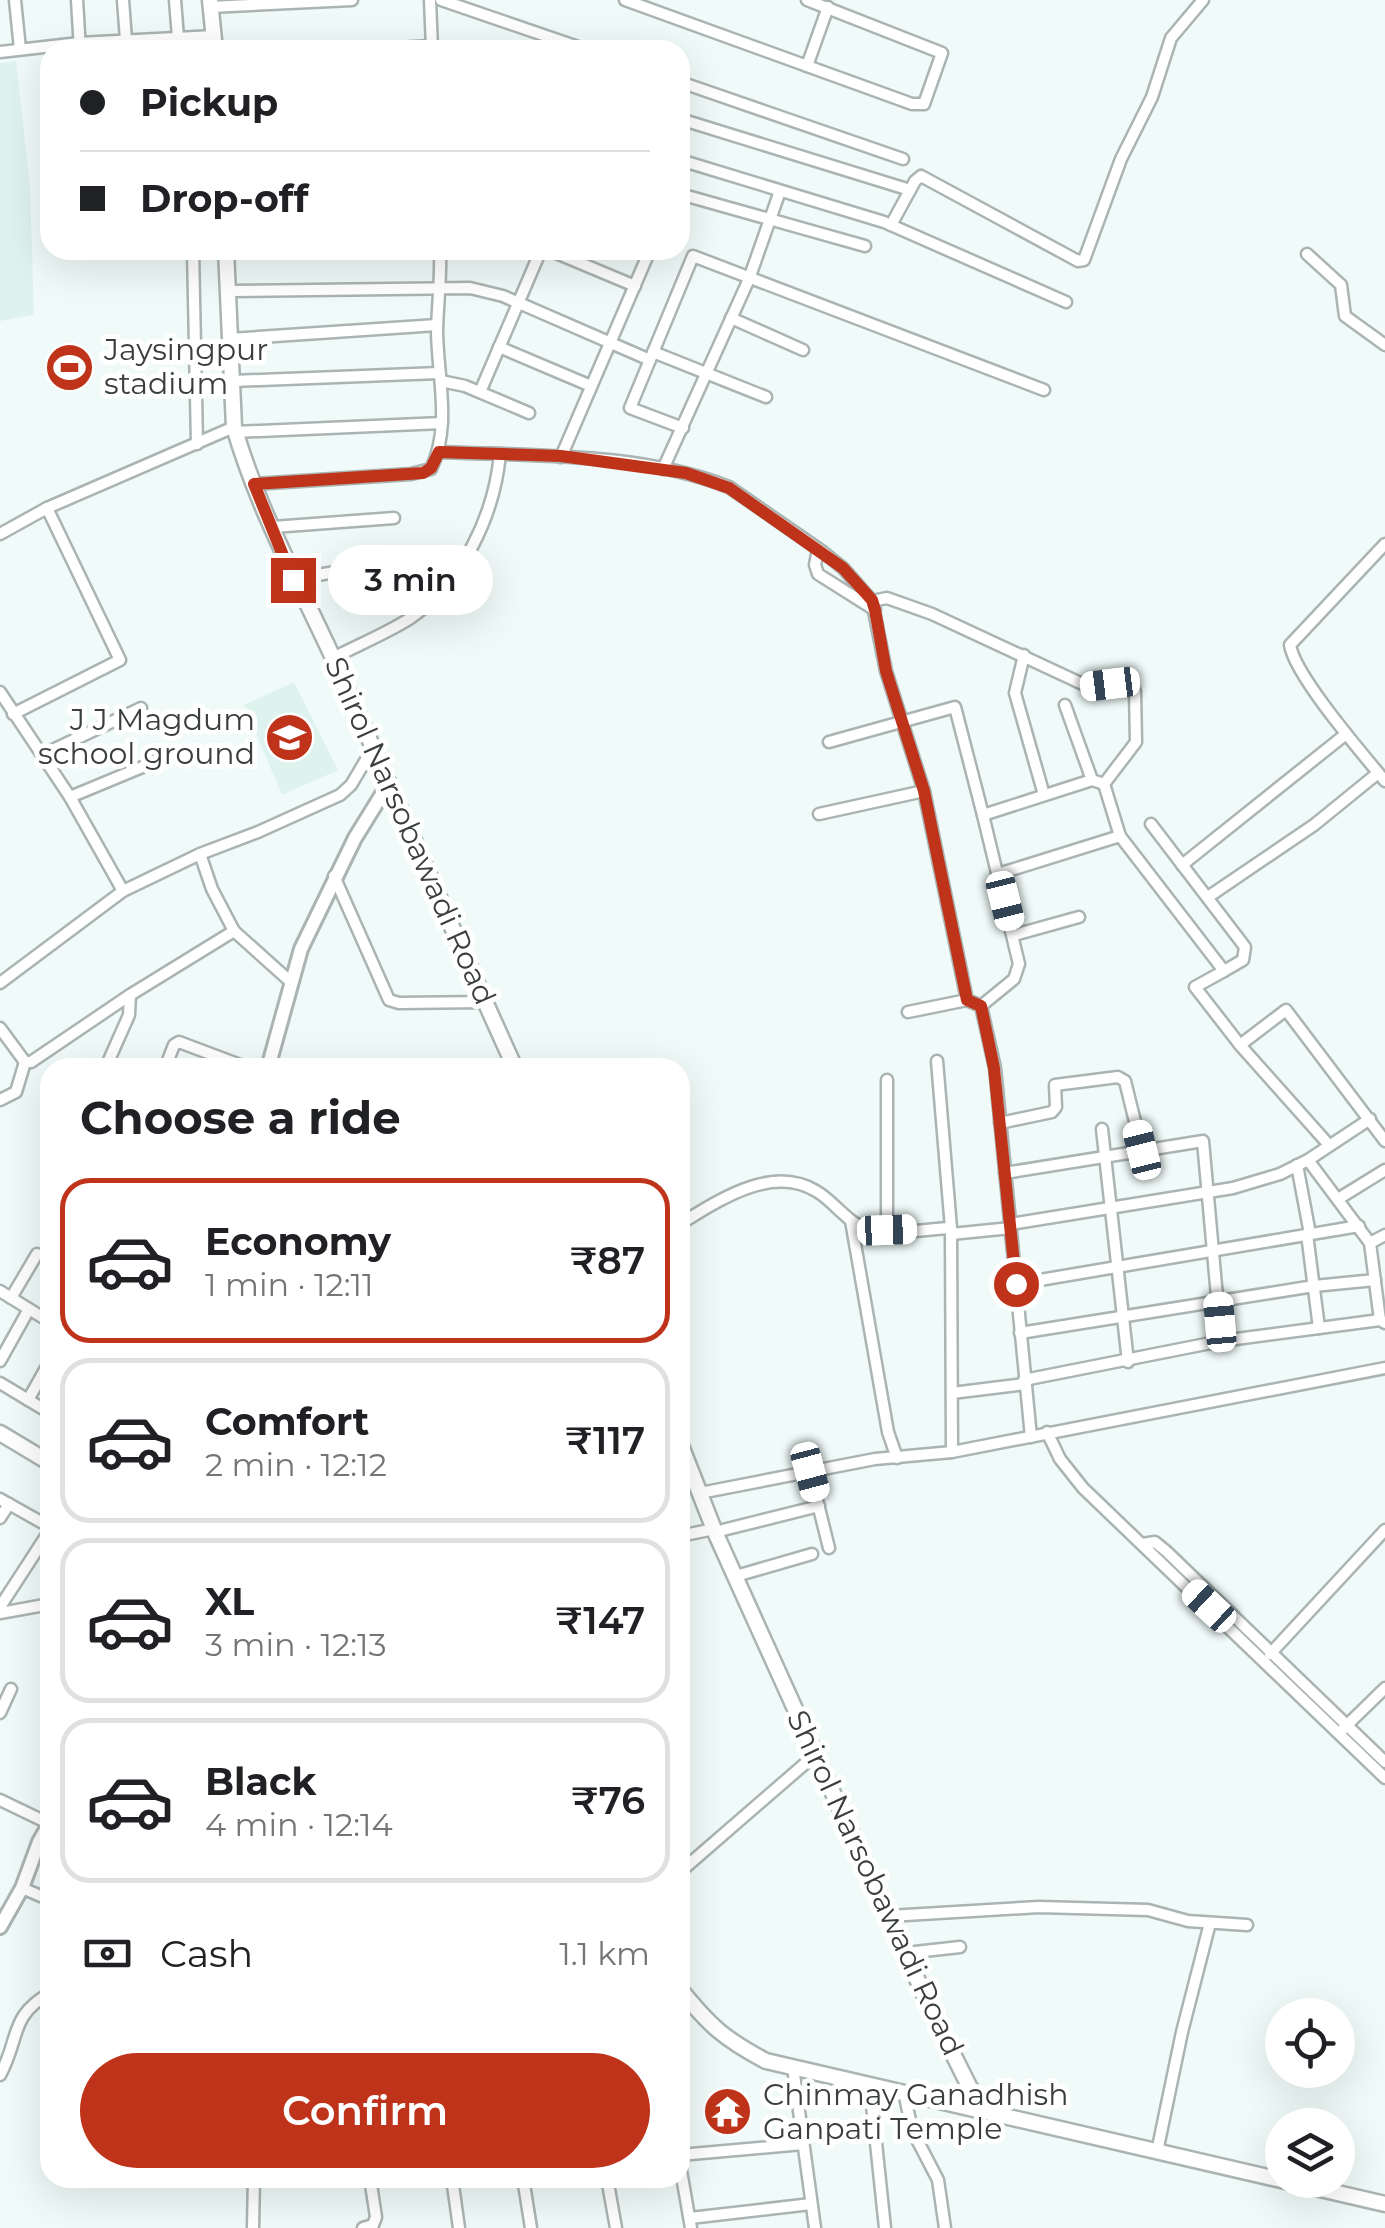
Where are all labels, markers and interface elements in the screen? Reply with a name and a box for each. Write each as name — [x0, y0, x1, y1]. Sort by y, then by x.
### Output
text: Pickup — [140, 79, 278, 126]
text: Drop-off — [140, 175, 309, 222]
place label: Jaysingpur stadium — [103, 331, 268, 402]
sports icon: Jaysingpur stadium — [43, 341, 95, 393]
callout: 3 min — [328, 545, 493, 615]
route end — [271, 558, 316, 603]
text: 3 min — [364, 560, 457, 599]
street label: Shirol Narsobawadi Road — [317, 651, 504, 1010]
car — [1078, 665, 1142, 703]
place label: J J Magdum school ground — [38, 701, 255, 772]
school or university icon: J J Magdum school ground — [264, 711, 316, 763]
car — [983, 868, 1027, 934]
text: Choose a ride — [80, 1090, 401, 1145]
car — [1120, 1117, 1164, 1183]
car — [856, 1214, 918, 1246]
icon: car — [85, 1216, 175, 1306]
text: Economy — [205, 1218, 391, 1265]
text: ₹87 — [570, 1237, 645, 1284]
route start — [994, 1262, 1039, 1307]
text: 1 min · 12:11 — [205, 1265, 374, 1304]
car — [1202, 1291, 1238, 1353]
icon: car — [85, 1396, 175, 1486]
text: Comfort — [205, 1398, 369, 1445]
text: ₹117 — [565, 1417, 645, 1464]
car — [788, 1439, 832, 1505]
text: 2 min · 12:12 — [205, 1445, 387, 1484]
car — [1177, 1575, 1241, 1637]
icon: car — [85, 1576, 175, 1666]
text: XL — [205, 1578, 254, 1625]
text: ₹147 — [556, 1597, 645, 1644]
text: 3 min · 12:13 — [205, 1625, 387, 1664]
street label: Shirol Narsobawadi Road — [779, 1704, 972, 2061]
icon: car — [85, 1756, 175, 1846]
text: Black — [205, 1758, 316, 1805]
text: ₹76 — [571, 1777, 645, 1824]
text: 4 min · 12:14 — [205, 1805, 393, 1844]
icon: cash — [80, 1926, 135, 1981]
text: Cash — [160, 1930, 253, 1977]
text: 1.1 km — [559, 1934, 650, 1973]
map controls — [1265, 1998, 1355, 2198]
button: locate — [1265, 1998, 1355, 2088]
button: Confirm — [80, 2053, 650, 2168]
place label: Chinmay Ganadhish Ganpati Temple — [763, 2076, 1068, 2147]
temple icon: Chinmay Ganadhish Ganpati Temple — [702, 2086, 754, 2138]
button: layers — [1265, 2108, 1355, 2198]

